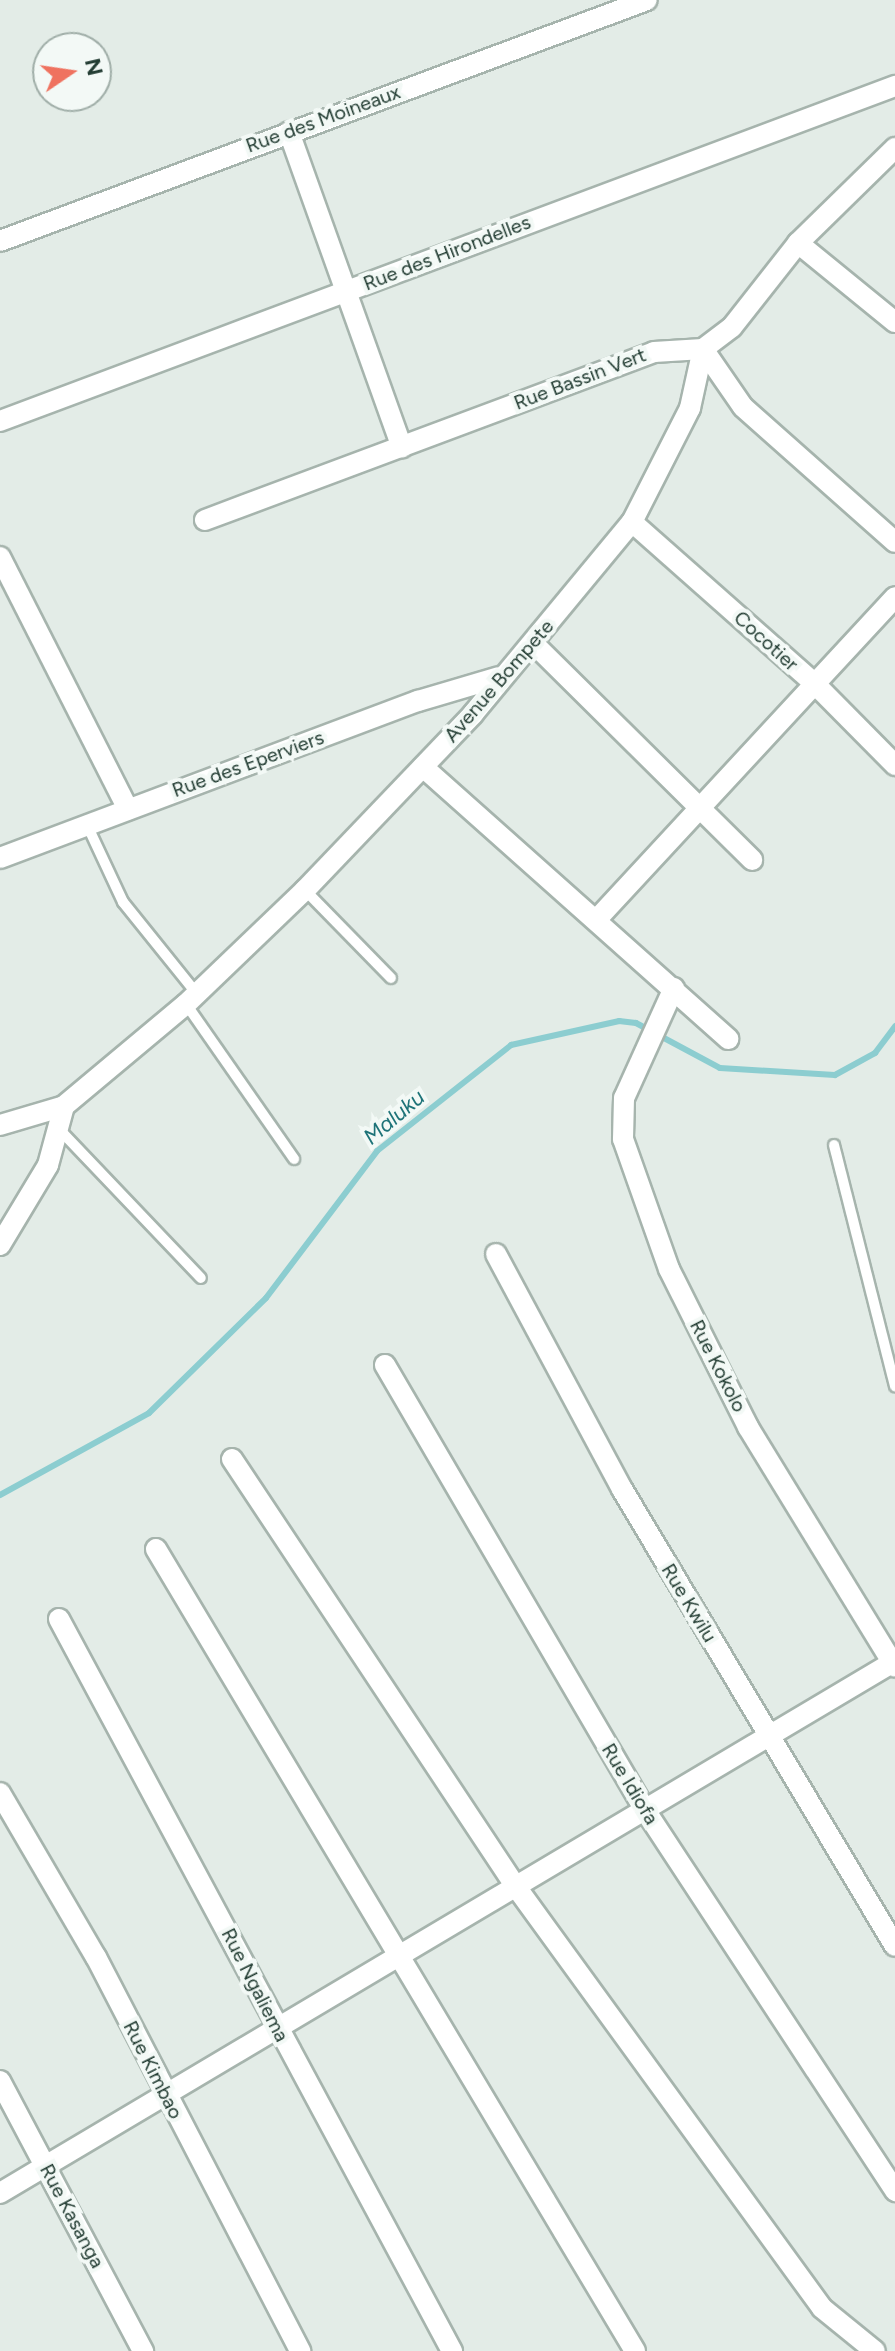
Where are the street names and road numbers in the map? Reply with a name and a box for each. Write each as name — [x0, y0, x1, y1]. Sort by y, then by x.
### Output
street label: Rue des Moineaux — [243, 80, 403, 158]
street label: Rue des Hirondelles — [360, 210, 534, 296]
street label: Rue Bassin Vert — [511, 343, 649, 415]
street label: Cocotier — [729, 606, 803, 676]
street label: Avenue Bompete — [439, 615, 559, 747]
street label: Rue des Eperviers — [169, 725, 327, 803]
street label: Rue Kokolo — [685, 1316, 751, 1416]
street label: Rue Kwilu — [656, 1559, 722, 1647]
street label: Rue Idiofa — [596, 1739, 664, 1829]
street label: Rue Ngaliema — [216, 1924, 294, 2046]
street label: Rue Kimbao — [118, 2017, 188, 2123]
street label: Rue Kasanga — [35, 2160, 109, 2272]

